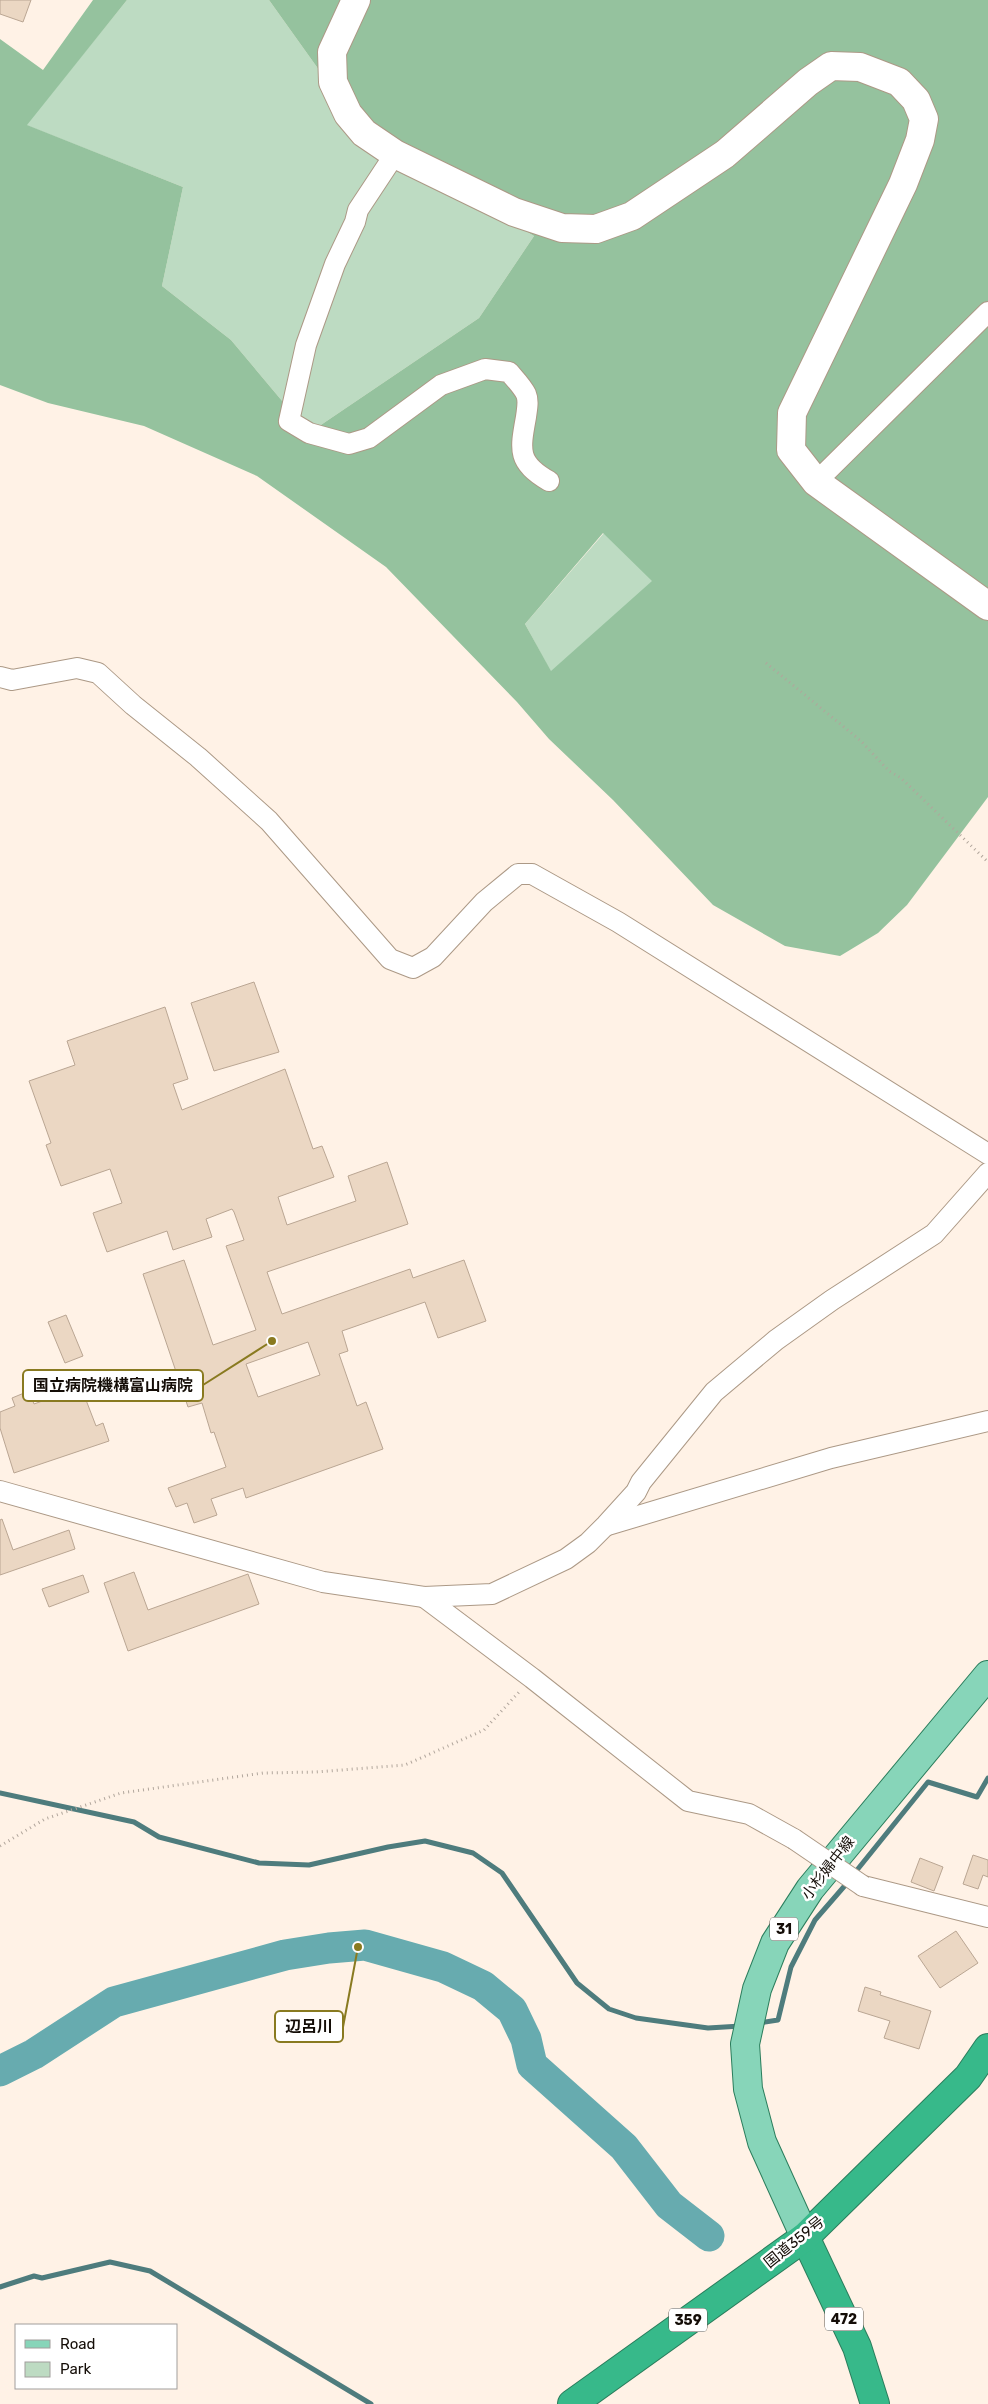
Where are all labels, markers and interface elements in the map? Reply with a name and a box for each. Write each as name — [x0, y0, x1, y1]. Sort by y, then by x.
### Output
callout: 国立病院機構富山病院 — [23, 1370, 203, 1401]
text: 国立病院機構富山病院 — [33, 1376, 193, 1395]
street label: 小杉婦中線 — [798, 1833, 858, 1903]
road number: 31 — [770, 1918, 798, 1940]
callout: 辺呂川 — [275, 2011, 343, 2042]
text: 辺呂川 — [285, 2017, 333, 2036]
street label: 国道359号 — [760, 2212, 828, 2272]
road number: 359 — [669, 2308, 707, 2332]
road number: 472 — [825, 2308, 863, 2330]
legend — [15, 2324, 178, 2389]
text: Road — [60, 2335, 96, 2353]
text: Park — [60, 2360, 91, 2378]

